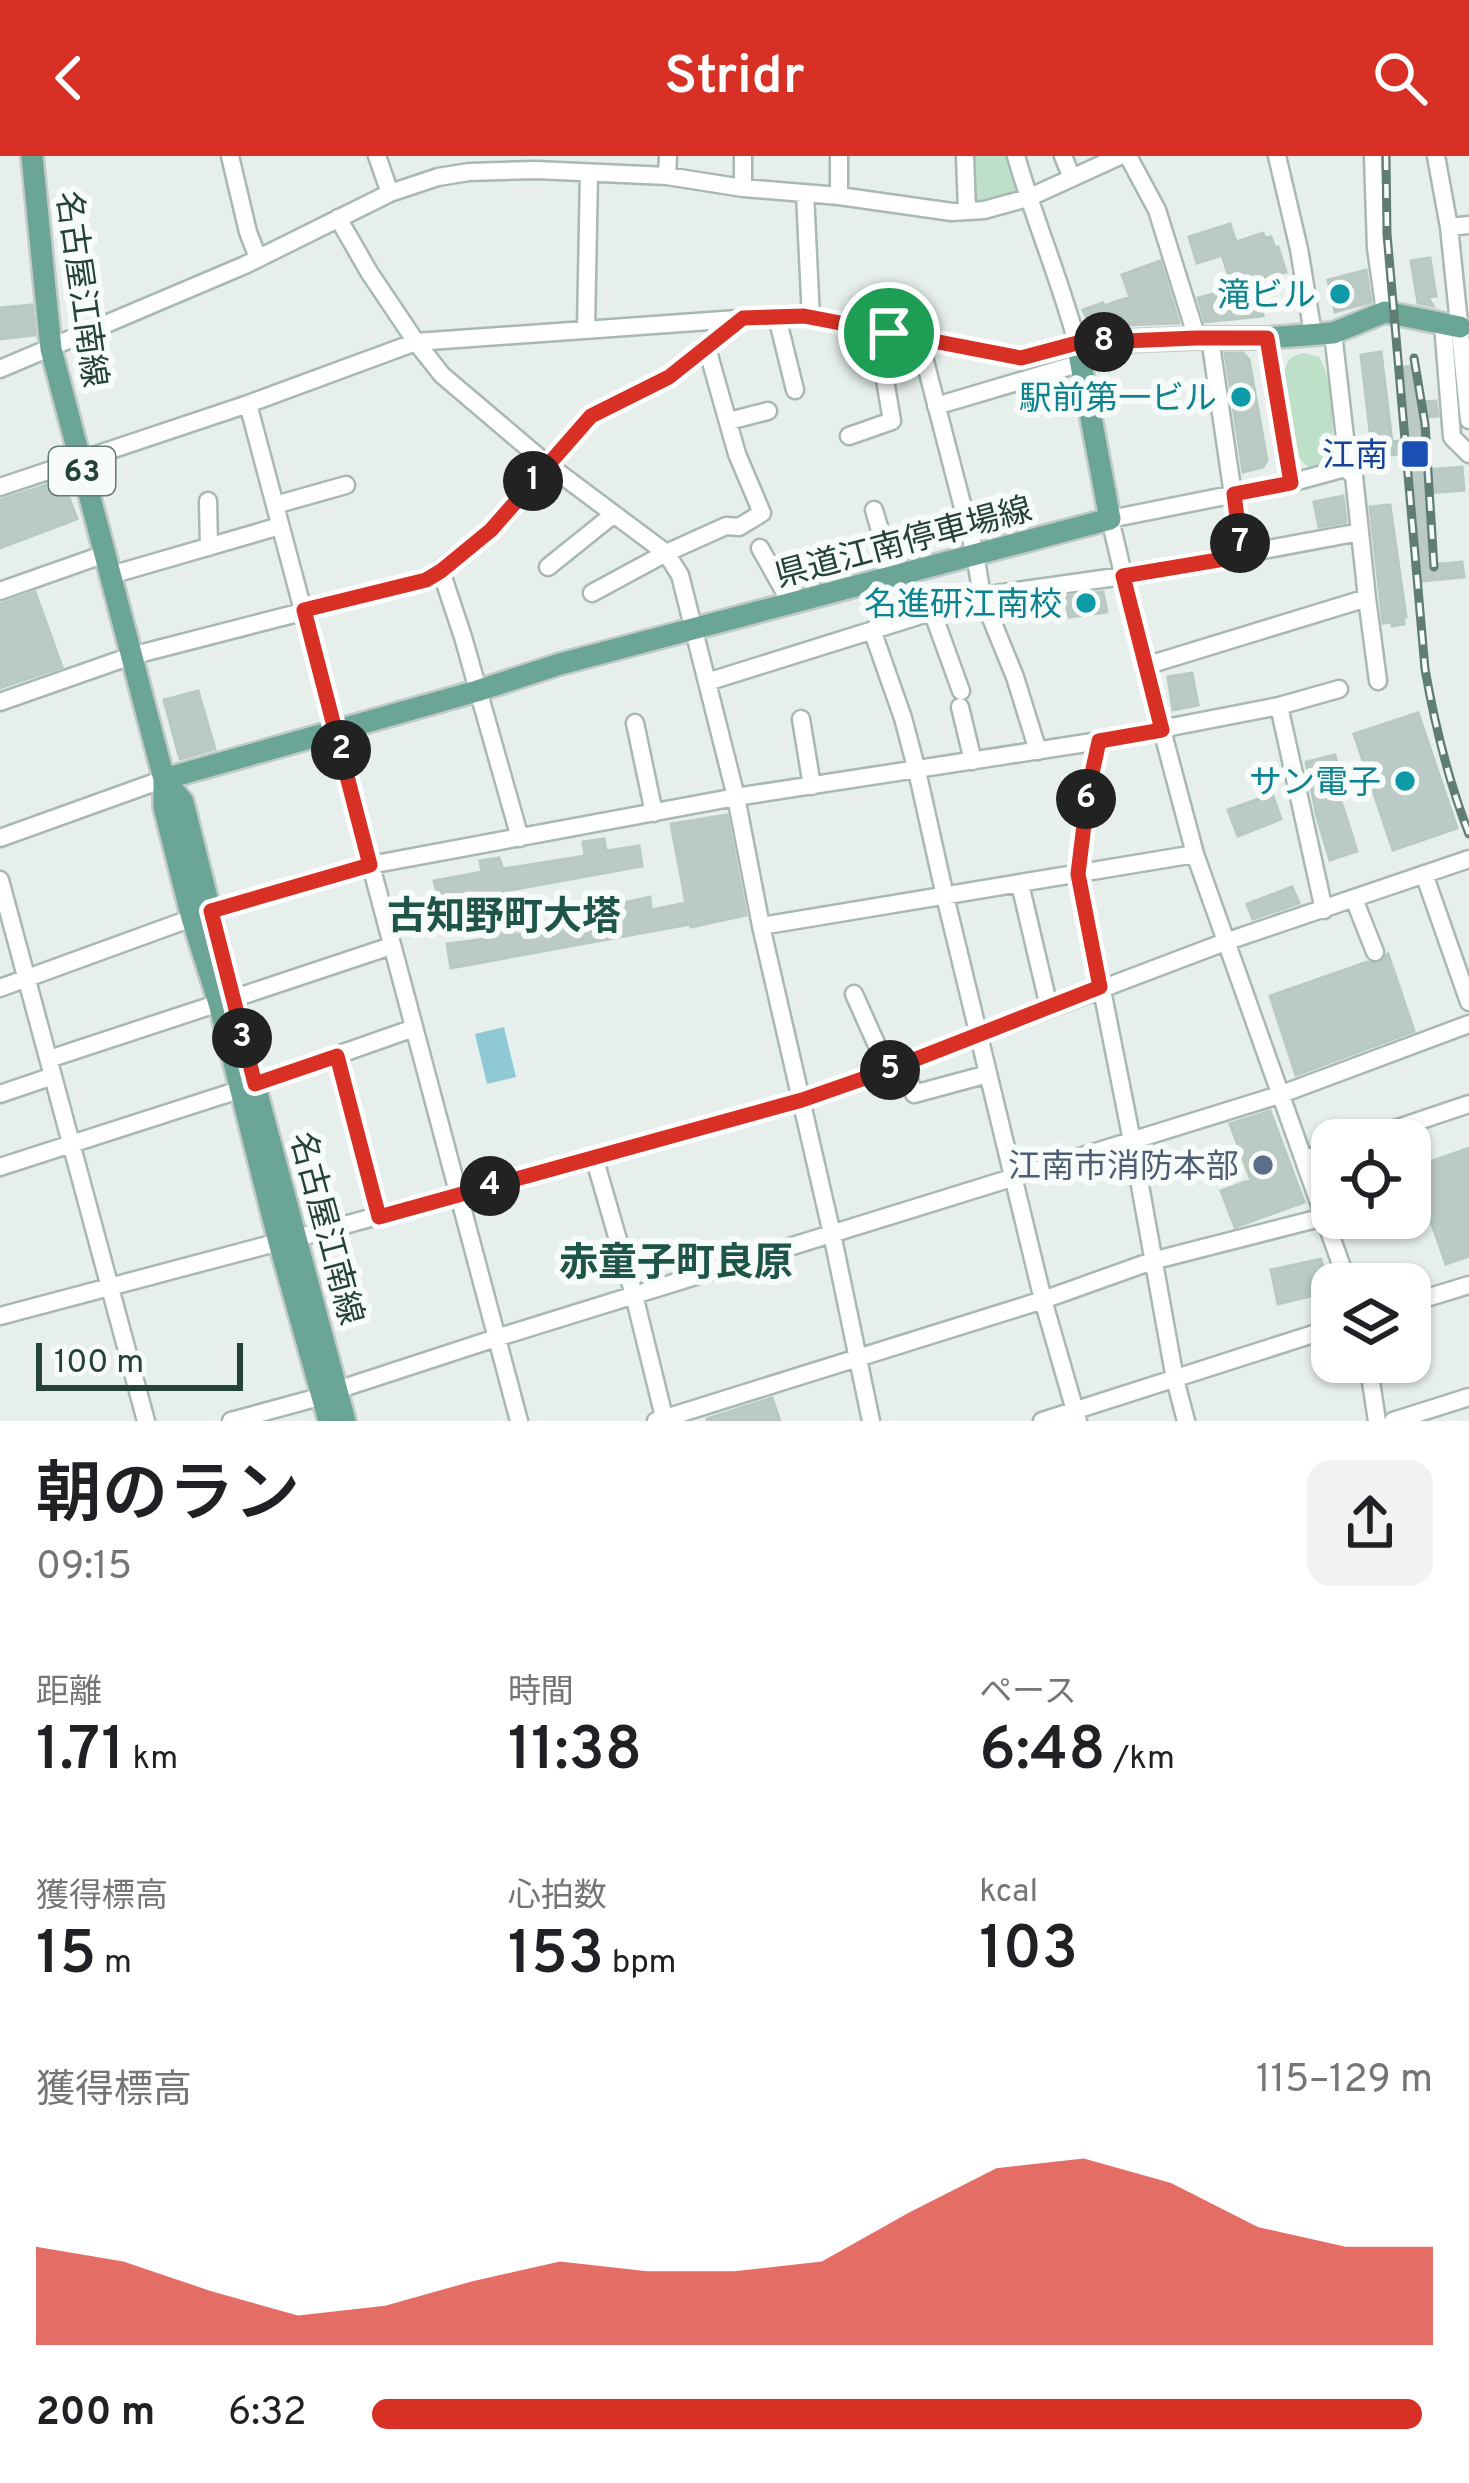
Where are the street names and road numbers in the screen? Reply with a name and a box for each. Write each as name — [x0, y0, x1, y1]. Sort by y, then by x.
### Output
street label: 名古屋江南線 — [44, 189, 114, 391]
road number: 63 — [49, 447, 115, 495]
street label: 県道江南停車場線 — [771, 490, 1037, 599]
street label: 名古屋江南線 — [278, 1128, 370, 1330]

